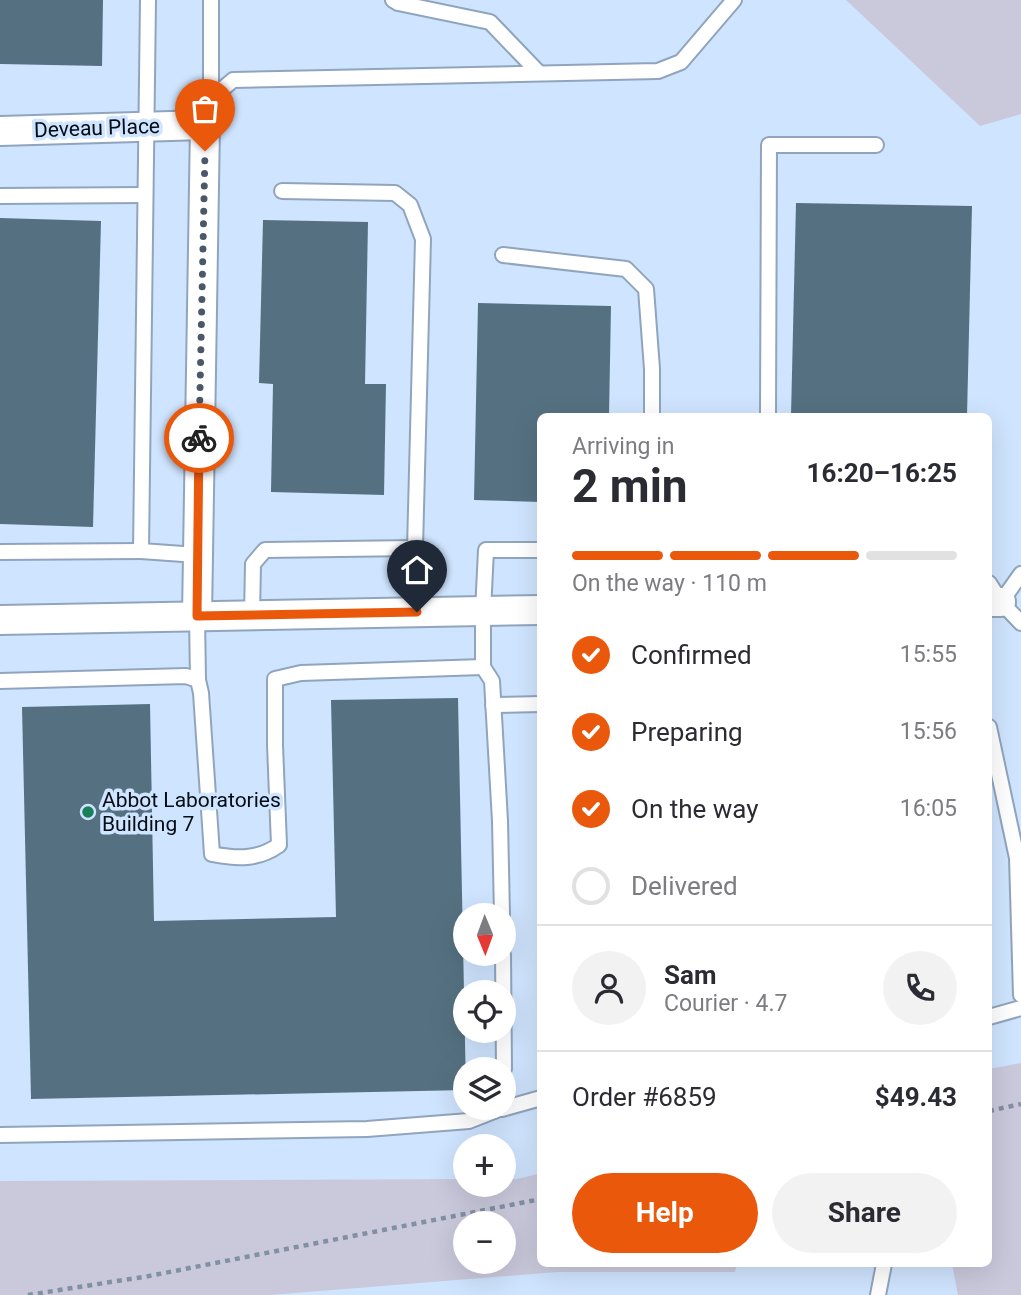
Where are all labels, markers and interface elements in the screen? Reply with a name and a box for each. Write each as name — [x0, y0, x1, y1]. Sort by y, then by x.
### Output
pin — [175, 79, 235, 151]
icon: bag — [186, 90, 224, 128]
street label: Deveau Place — [34, 114, 160, 142]
courier — [164, 403, 234, 473]
icon: bike — [180, 419, 218, 457]
text: Arriving in — [572, 433, 675, 460]
text: 16:20–16:25 — [807, 458, 957, 488]
text: 2 min — [572, 459, 688, 513]
pin — [387, 540, 447, 612]
icon: home — [398, 551, 436, 589]
text: On the way · 110 m — [572, 570, 767, 597]
icon: check — [572, 636, 610, 674]
text: Confirmed — [631, 640, 752, 670]
text: 15:55 — [900, 641, 957, 668]
icon: check — [572, 713, 610, 751]
text: Preparing — [631, 717, 743, 747]
text: 15:56 — [900, 718, 957, 745]
place label: Abbot Laboratories Building 7 — [102, 788, 281, 836]
icon: check — [572, 790, 610, 828]
text: On the way — [631, 794, 759, 824]
text: 16:05 — [900, 795, 957, 822]
marker: Abbot Laboratories Building 7 — [80, 804, 96, 820]
text: Delivered — [631, 871, 738, 901]
north arrow — [453, 903, 516, 966]
map controls — [453, 903, 516, 1274]
button: person — [572, 951, 646, 1025]
button: phone — [883, 951, 957, 1025]
text: Sam — [664, 960, 716, 990]
button: locate — [453, 980, 516, 1043]
text: Courier · 4.7 — [664, 990, 787, 1017]
button: layers — [453, 1057, 516, 1120]
text: Order #6859 — [572, 1082, 717, 1112]
text: $49.43 — [875, 1082, 957, 1112]
button: + — [453, 1134, 516, 1197]
button: Help — [572, 1173, 758, 1253]
button: Share — [772, 1173, 957, 1253]
button: − — [453, 1211, 516, 1274]

